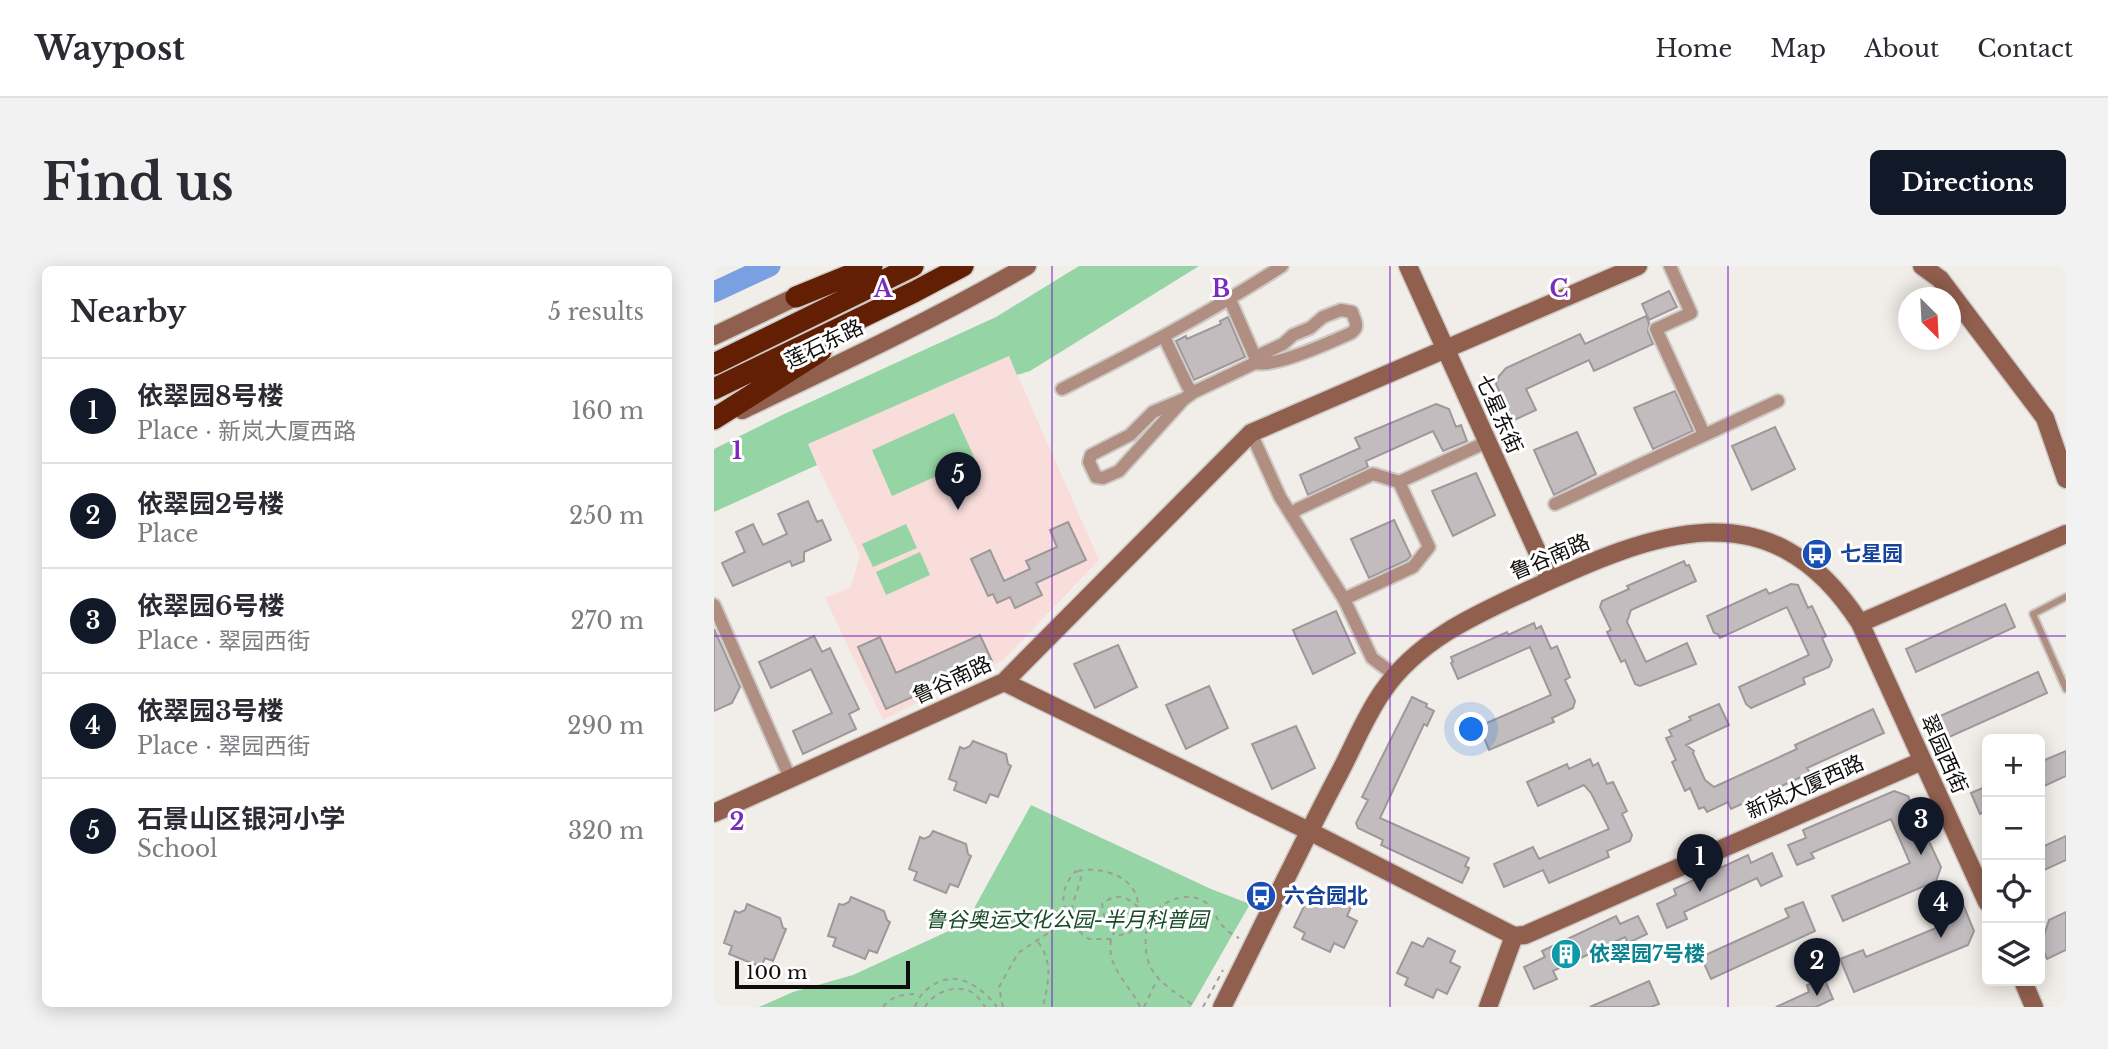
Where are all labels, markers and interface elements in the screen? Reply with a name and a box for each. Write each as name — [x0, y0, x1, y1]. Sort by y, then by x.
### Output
text: Waypost — [35, 28, 185, 69]
text: Home — [1656, 34, 1732, 63]
text: Map — [1770, 34, 1826, 63]
text: About — [1864, 34, 1939, 63]
text: Contact — [1977, 34, 2073, 63]
button: Directions — [1870, 150, 2066, 215]
text: Find us — [42, 152, 234, 213]
text: A — [873, 275, 894, 303]
text: B — [1212, 275, 1230, 303]
text: C — [1550, 275, 1568, 303]
north arrow — [1898, 287, 1961, 350]
text: Nearby — [70, 293, 186, 330]
text: 5 results — [548, 298, 644, 326]
street label: 莲石东路 — [781, 314, 867, 374]
street label: 七星东街 — [1470, 370, 1528, 458]
text: 依翠园8号楼 — [137, 380, 284, 412]
text: 1 — [88, 397, 98, 425]
text: 160 m — [571, 397, 644, 425]
text: Place · 新岚大厦西路 — [137, 417, 356, 445]
text: 1 — [732, 437, 742, 465]
pin: 5 — [935, 452, 981, 510]
text: 依翠园2号楼 — [137, 488, 284, 520]
text: 2 — [86, 502, 100, 530]
text: 250 m — [569, 502, 644, 530]
text: Place — [137, 520, 199, 548]
street label: 鲁谷南路 — [1506, 529, 1594, 585]
bus stop icon: 七星园 — [1800, 537, 1834, 571]
place label: 七星园 — [1840, 541, 1903, 567]
text: 依翠园6号楼 — [137, 590, 285, 622]
text: 3 — [86, 607, 100, 635]
text: 270 m — [571, 607, 644, 635]
text: Place · 翠园西街 — [137, 627, 310, 655]
street label: 鲁谷南路 — [908, 650, 996, 710]
text: 依翠园3号楼 — [137, 695, 284, 727]
street label: 翠园西街 — [1915, 710, 1973, 798]
text: 4 — [85, 712, 101, 740]
text: 290 m — [567, 712, 644, 740]
your location — [1454, 712, 1488, 746]
text: Place · 翠园西街 — [137, 732, 310, 760]
map controls — [1982, 734, 2045, 986]
button: + — [1982, 734, 2045, 797]
street label: 新岚大厦西路 — [1742, 749, 1868, 825]
pin: 3 — [1898, 797, 1944, 855]
button: − — [1982, 797, 2045, 860]
text: 石景山区银河小学 — [137, 803, 345, 835]
text: 2 — [730, 808, 744, 836]
text: 5 — [86, 817, 100, 845]
text: 320 m — [568, 817, 644, 845]
pin: 1 — [1677, 834, 1723, 892]
text: School — [137, 835, 218, 863]
button: locate — [1982, 860, 2045, 923]
bus stop icon: 六合园北 — [1244, 879, 1278, 913]
pin: 4 — [1918, 880, 1964, 938]
place label: 六合园北 — [1284, 883, 1368, 909]
park label: 鲁谷奥运文化公园-半月科普园 — [926, 907, 1211, 933]
button: layers — [1982, 923, 2045, 986]
building icon: 依翠园7号楼 — [1549, 937, 1583, 971]
pin: 2 — [1794, 938, 1840, 996]
place label: 依翠园7号楼 — [1589, 941, 1705, 967]
scale bar — [735, 958, 910, 990]
text: 100 m — [746, 961, 807, 984]

